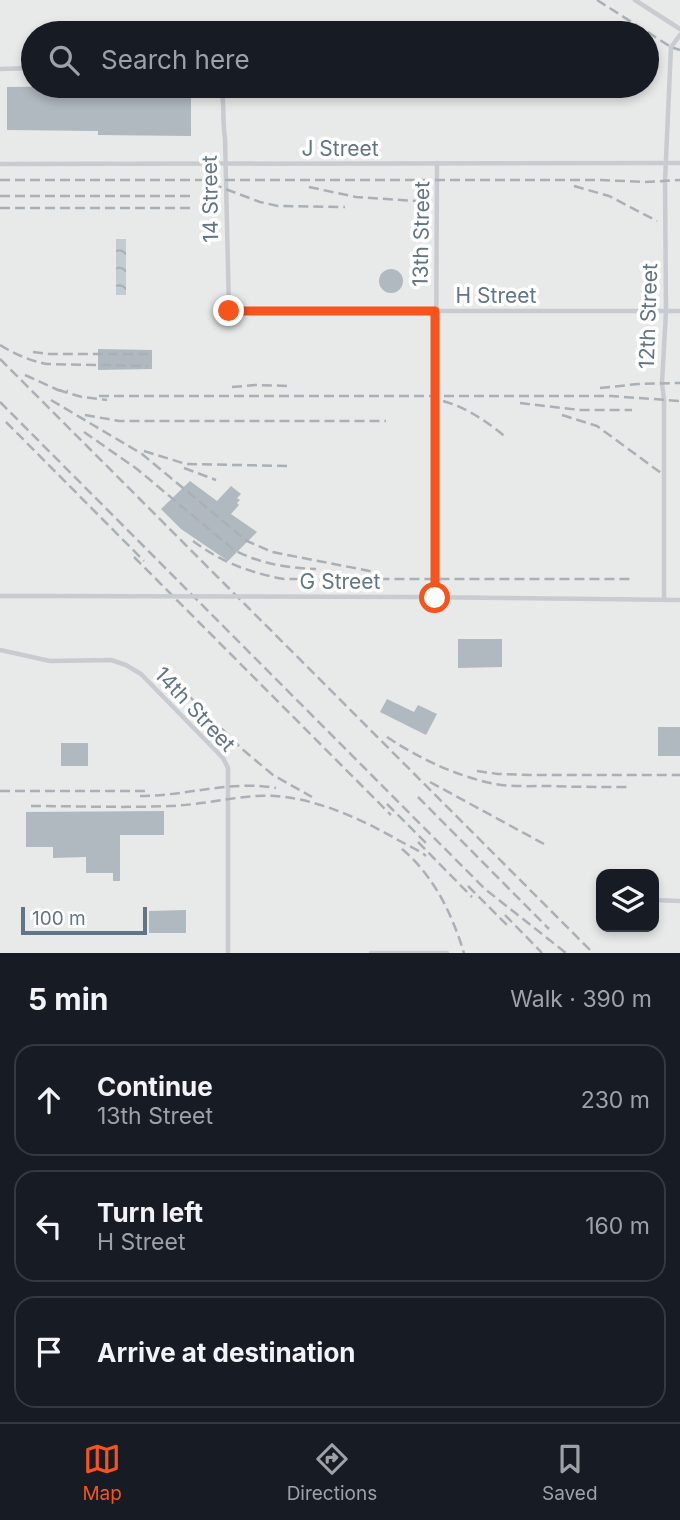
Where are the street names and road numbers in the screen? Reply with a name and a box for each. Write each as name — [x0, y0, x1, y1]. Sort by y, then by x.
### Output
street label: J Street — [301, 136, 379, 161]
street label: 14 Street — [197, 155, 223, 243]
street label: 13th Street — [408, 181, 434, 287]
street label: 12th Street — [634, 263, 662, 369]
street label: H Street — [456, 283, 537, 308]
street label: G Street — [300, 569, 381, 594]
street label: 14th Street — [150, 662, 241, 757]

